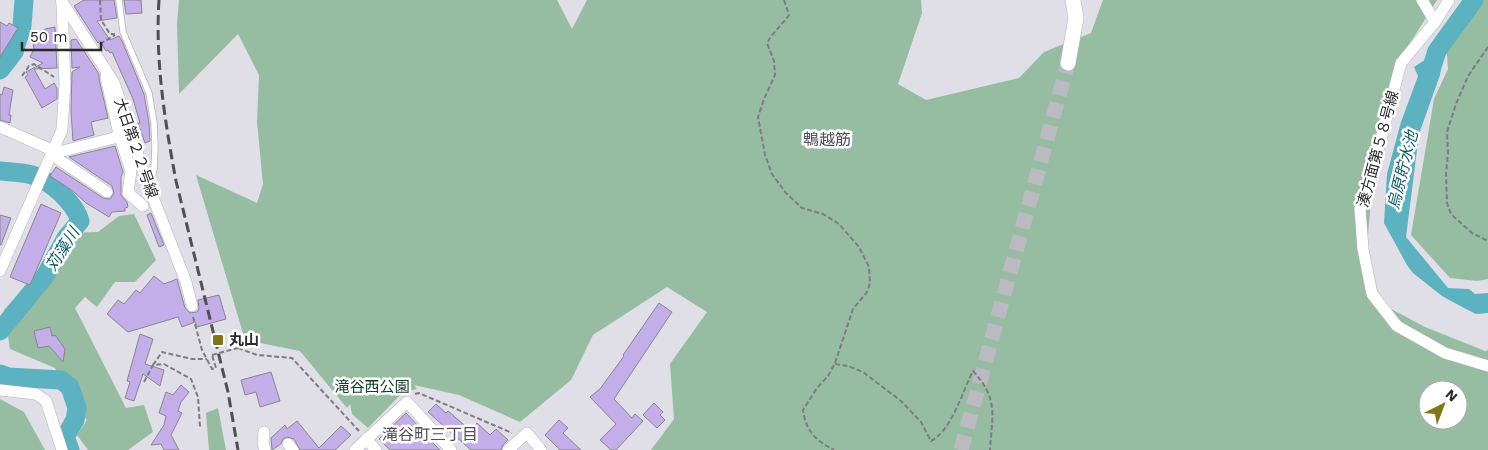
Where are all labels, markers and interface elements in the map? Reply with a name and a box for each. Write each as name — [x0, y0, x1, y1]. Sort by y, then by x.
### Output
scale bar — [22, 20, 101, 52]
text: 50 m — [30, 28, 67, 46]
street label: 湊方面第５８号線 — [1354, 89, 1402, 209]
street label: 大日第２２号線 — [110, 95, 162, 201]
water label: 烏原貯水池 — [1384, 127, 1422, 211]
district label: 鵯越筋 — [803, 130, 851, 149]
water label: 苅藻川 — [42, 222, 84, 275]
place label: 丸山 — [229, 331, 259, 349]
marker: 丸山 — [211, 333, 225, 347]
park label: 滝谷西公園 — [334, 378, 410, 396]
north arrow — [1418, 380, 1468, 430]
text: N — [1442, 386, 1461, 405]
district label: 滝谷町三丁目 — [382, 425, 478, 444]

